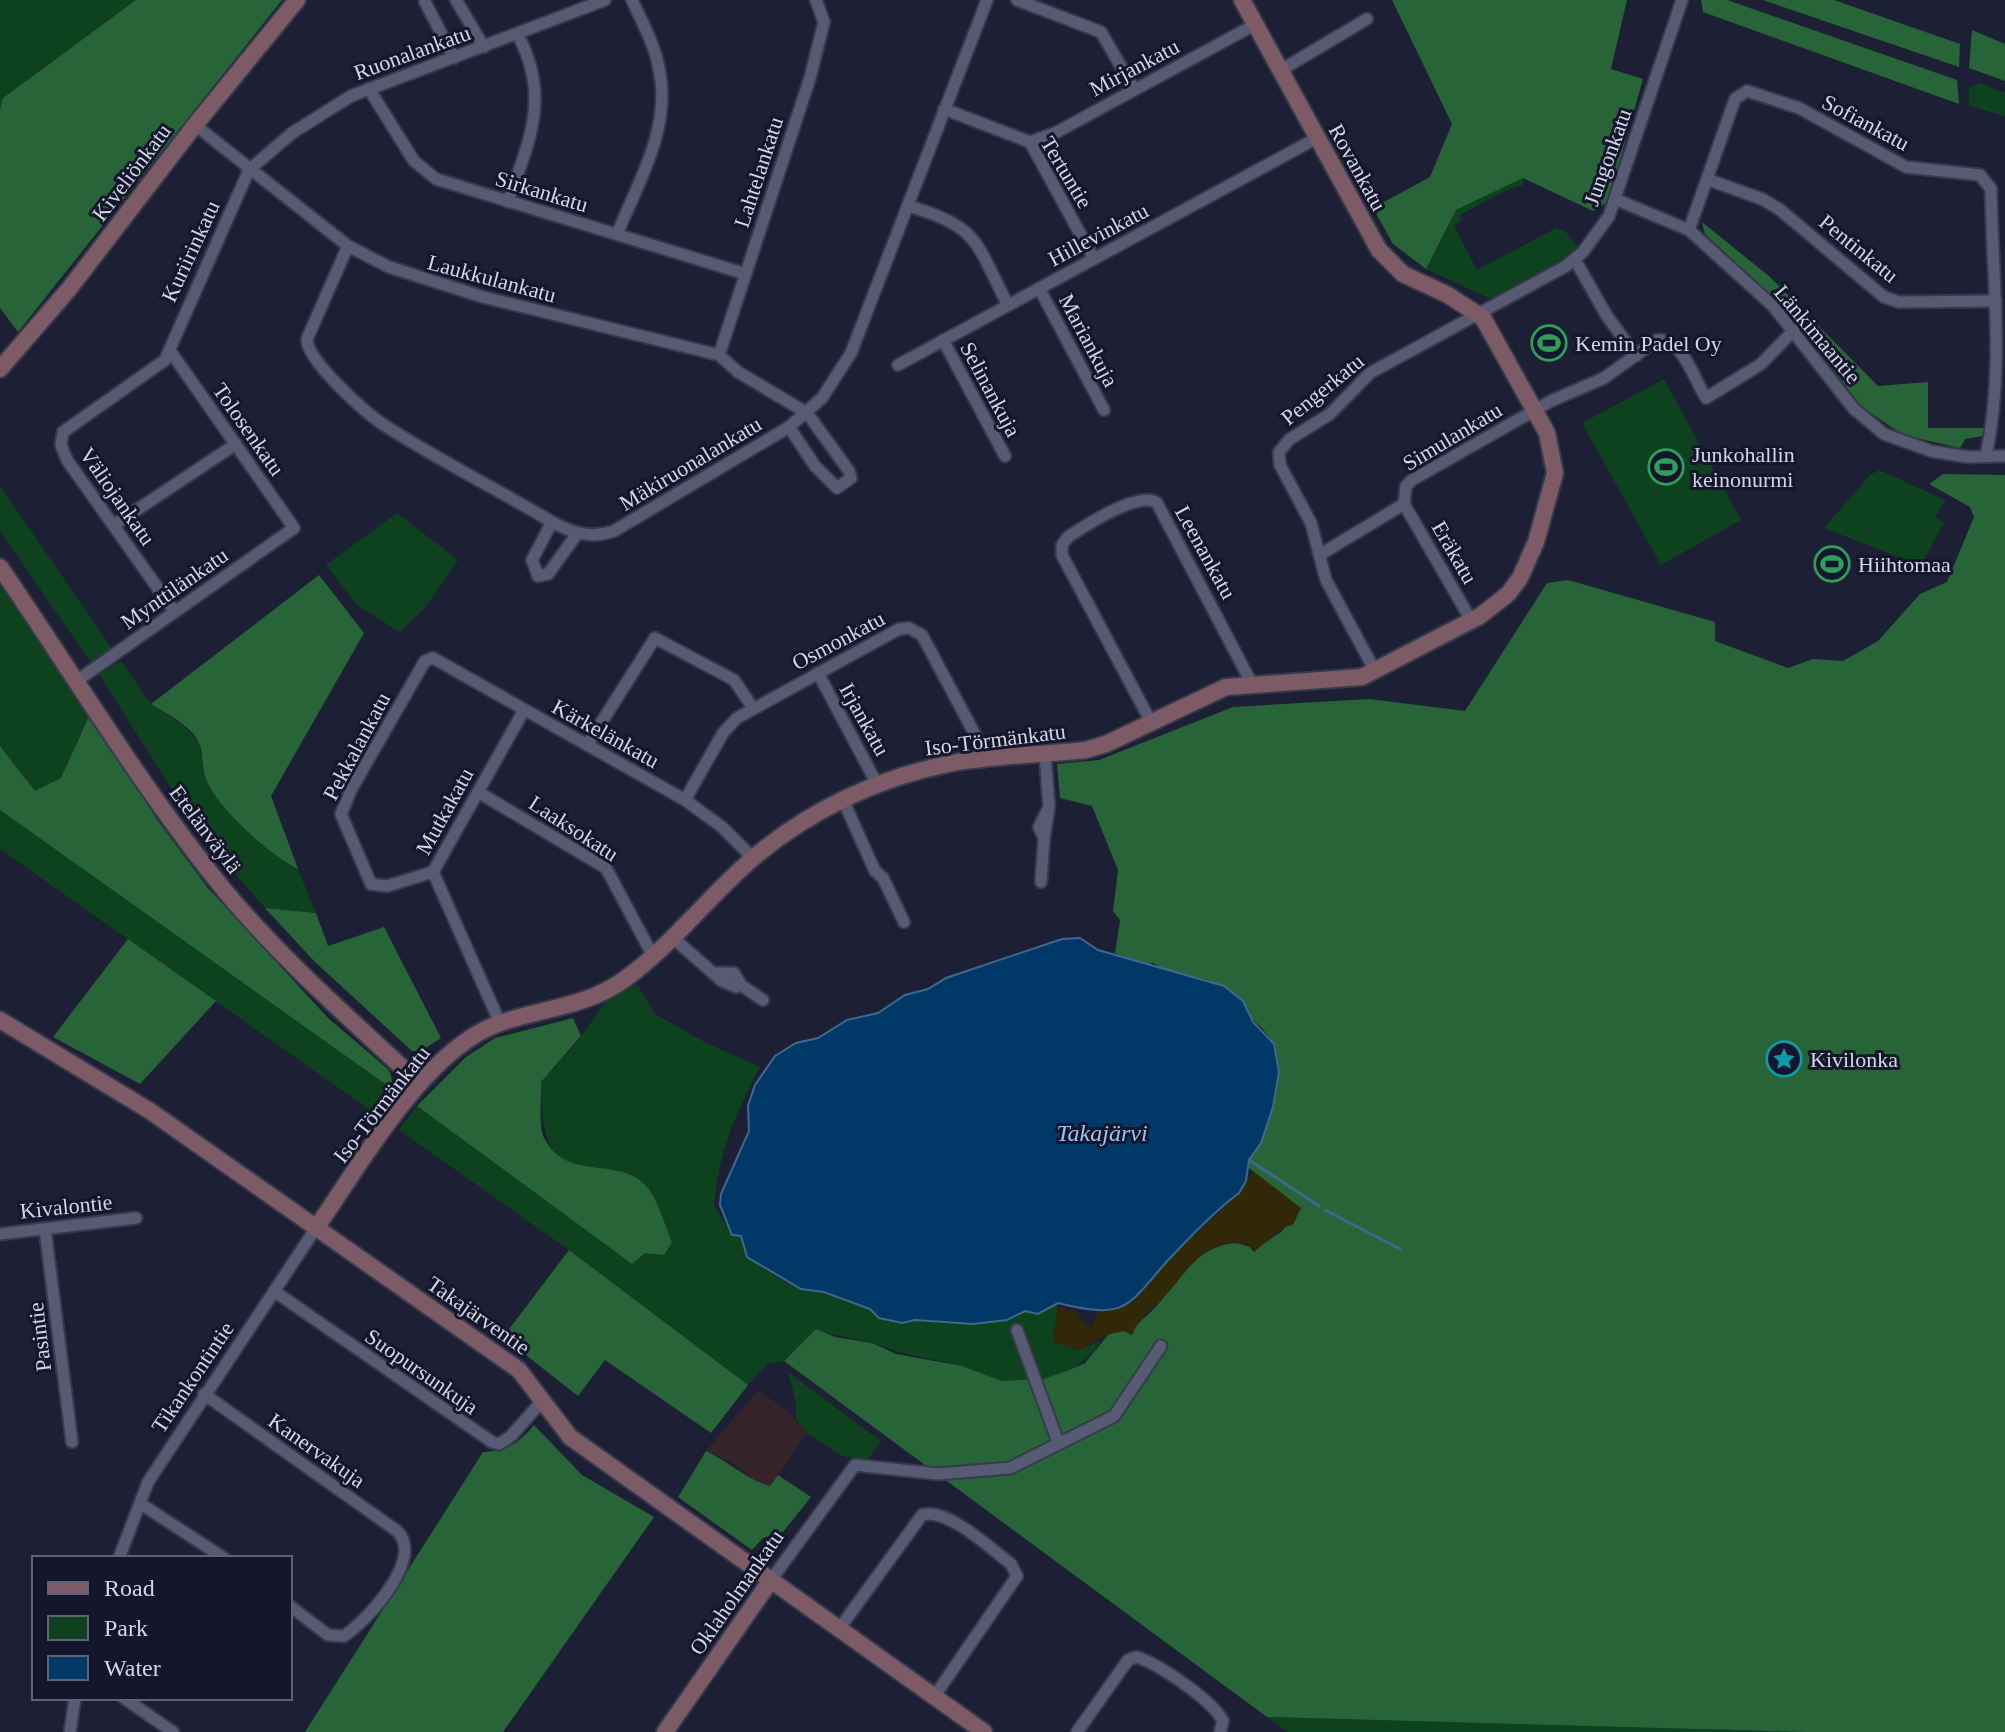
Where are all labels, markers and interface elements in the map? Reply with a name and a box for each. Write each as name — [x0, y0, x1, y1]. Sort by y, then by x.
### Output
street label: Ruonalankatu — [350, 20, 474, 85]
street label: Mirjankatu — [1085, 33, 1183, 101]
street label: Sofiankatu — [1818, 89, 1914, 156]
street label: Jungonkatu — [1578, 105, 1637, 209]
street label: Lahtelankatu — [729, 114, 788, 231]
street label: Kiveliönkatu — [87, 119, 176, 226]
street label: Rovankatu — [1324, 119, 1392, 215]
street label: Tertuntie — [1035, 132, 1098, 213]
street label: Sirkankatu — [493, 166, 591, 217]
street label: Kuriirinkatu — [156, 197, 225, 306]
street label: Hillevinkatu — [1044, 198, 1153, 271]
street label: Pentinkatu — [1814, 209, 1903, 288]
street label: Laukkulankatu — [425, 249, 559, 308]
street label: Länkimaantie — [1769, 280, 1866, 389]
street label: Mariankuja — [1054, 290, 1124, 391]
sports icon: Kemin Padel Oy — [1530, 324, 1568, 362]
place label: Kemin Padel Oy — [1575, 331, 1722, 356]
street label: Selinankuja — [955, 338, 1026, 441]
street label: Pengerkatu — [1276, 349, 1369, 430]
street label: Tolosenkatu — [208, 378, 290, 480]
street label: Simulankatu — [1398, 397, 1506, 476]
street label: Mäkiruonalankatu — [615, 411, 766, 516]
place label: Junkohallin keinonurmi — [1692, 442, 1795, 492]
street label: Väliojankatu — [75, 443, 160, 550]
sports icon: Junkohallin keinonurmi — [1647, 448, 1685, 486]
street label: Leenankatu — [1170, 501, 1241, 603]
street label: Eräkatu — [1427, 516, 1482, 588]
street label: Mynttilänkatu — [116, 542, 233, 634]
sports icon: Hiihtomaa — [1813, 545, 1851, 583]
place label: Hiihtomaa — [1858, 552, 1951, 577]
street label: Osmonkatu — [788, 606, 889, 675]
street label: Irjankatu — [834, 678, 895, 760]
street label: Pekkalankatu — [318, 688, 395, 804]
street label: Kärkelänkatu — [548, 694, 664, 773]
street label: Iso-Törmänkatu — [923, 718, 1067, 761]
street label: Mutkakatu — [410, 763, 478, 859]
street label: Etelänväylä — [164, 780, 247, 878]
street label: Laaksokatu — [524, 790, 623, 867]
place icon: Kivilonka — [1765, 1040, 1803, 1078]
street label: Iso-Törmänkatu — [328, 1041, 435, 1168]
place label: Kivilonka — [1810, 1047, 1898, 1072]
water label: Takajärvi — [1056, 1120, 1148, 1146]
street label: Kivalontie — [19, 1189, 114, 1224]
street label: Takajärventie — [423, 1271, 535, 1360]
street label: Pasintie — [23, 1301, 56, 1373]
street label: Tikankontintie — [146, 1317, 239, 1438]
street label: Suopursunkuja — [360, 1323, 483, 1420]
street label: Kanervakuja — [264, 1408, 370, 1493]
street label: Oklaholmankatu — [684, 1525, 789, 1660]
legend — [32, 1556, 292, 1700]
text: Road — [104, 1575, 155, 1601]
text: Park — [104, 1615, 148, 1641]
text: Water — [104, 1655, 161, 1681]

